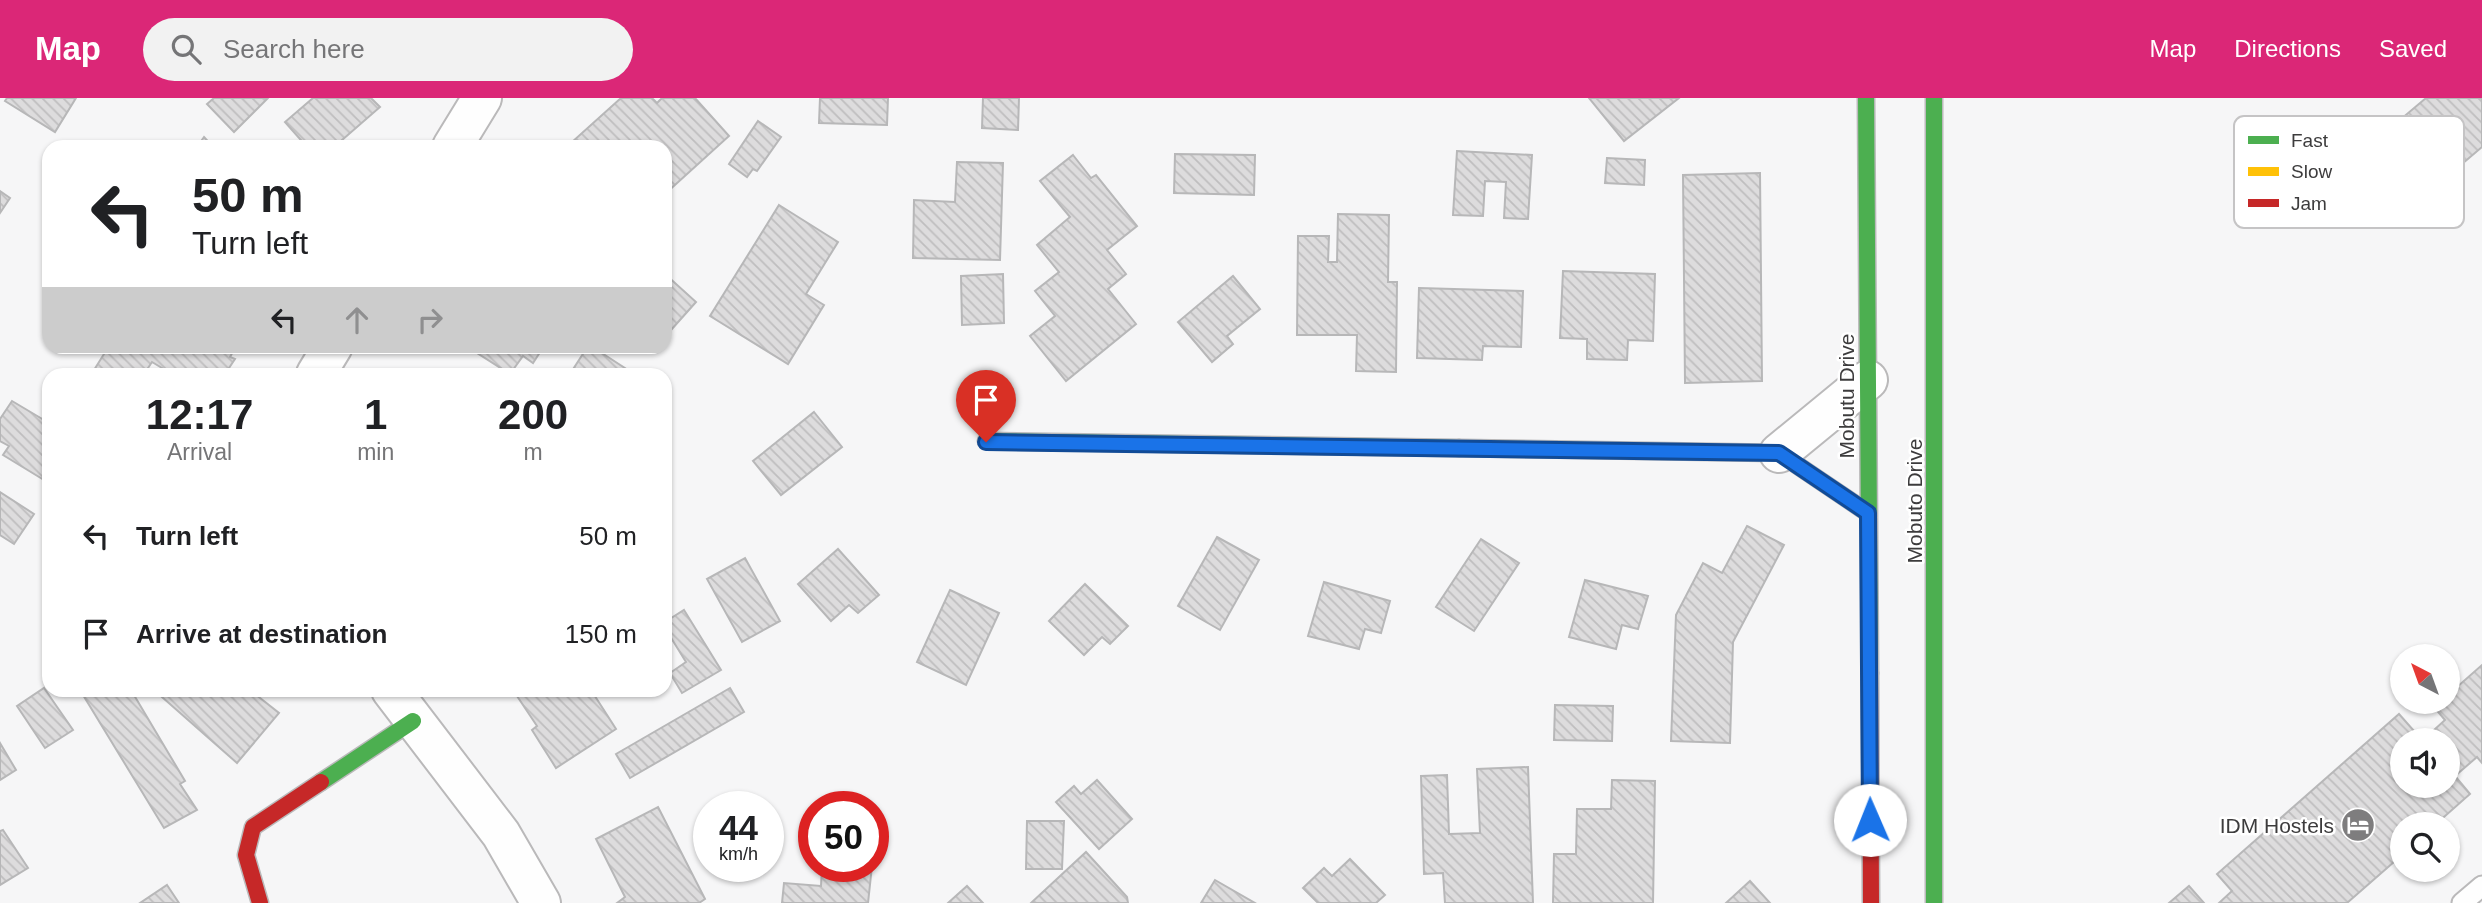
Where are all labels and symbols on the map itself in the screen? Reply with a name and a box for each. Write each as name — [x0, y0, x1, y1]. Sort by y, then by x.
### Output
legend — [2234, 116, 2464, 228]
text: Fast — [2291, 130, 2329, 151]
text: Slow — [2291, 161, 2332, 182]
text: Jam — [2291, 193, 2327, 214]
street label: Mobutu Drive — [1835, 334, 1858, 458]
pin — [956, 370, 1016, 442]
street label: Mobuto Drive — [1903, 439, 1926, 563]
north arrow — [2390, 644, 2460, 714]
position arrow — [1833, 783, 1907, 857]
speed limit sign: 50 — [798, 791, 889, 882]
hotel icon: IDM Hostels — [2339, 806, 2377, 844]
place label: IDM Hostels — [2220, 814, 2334, 837]

